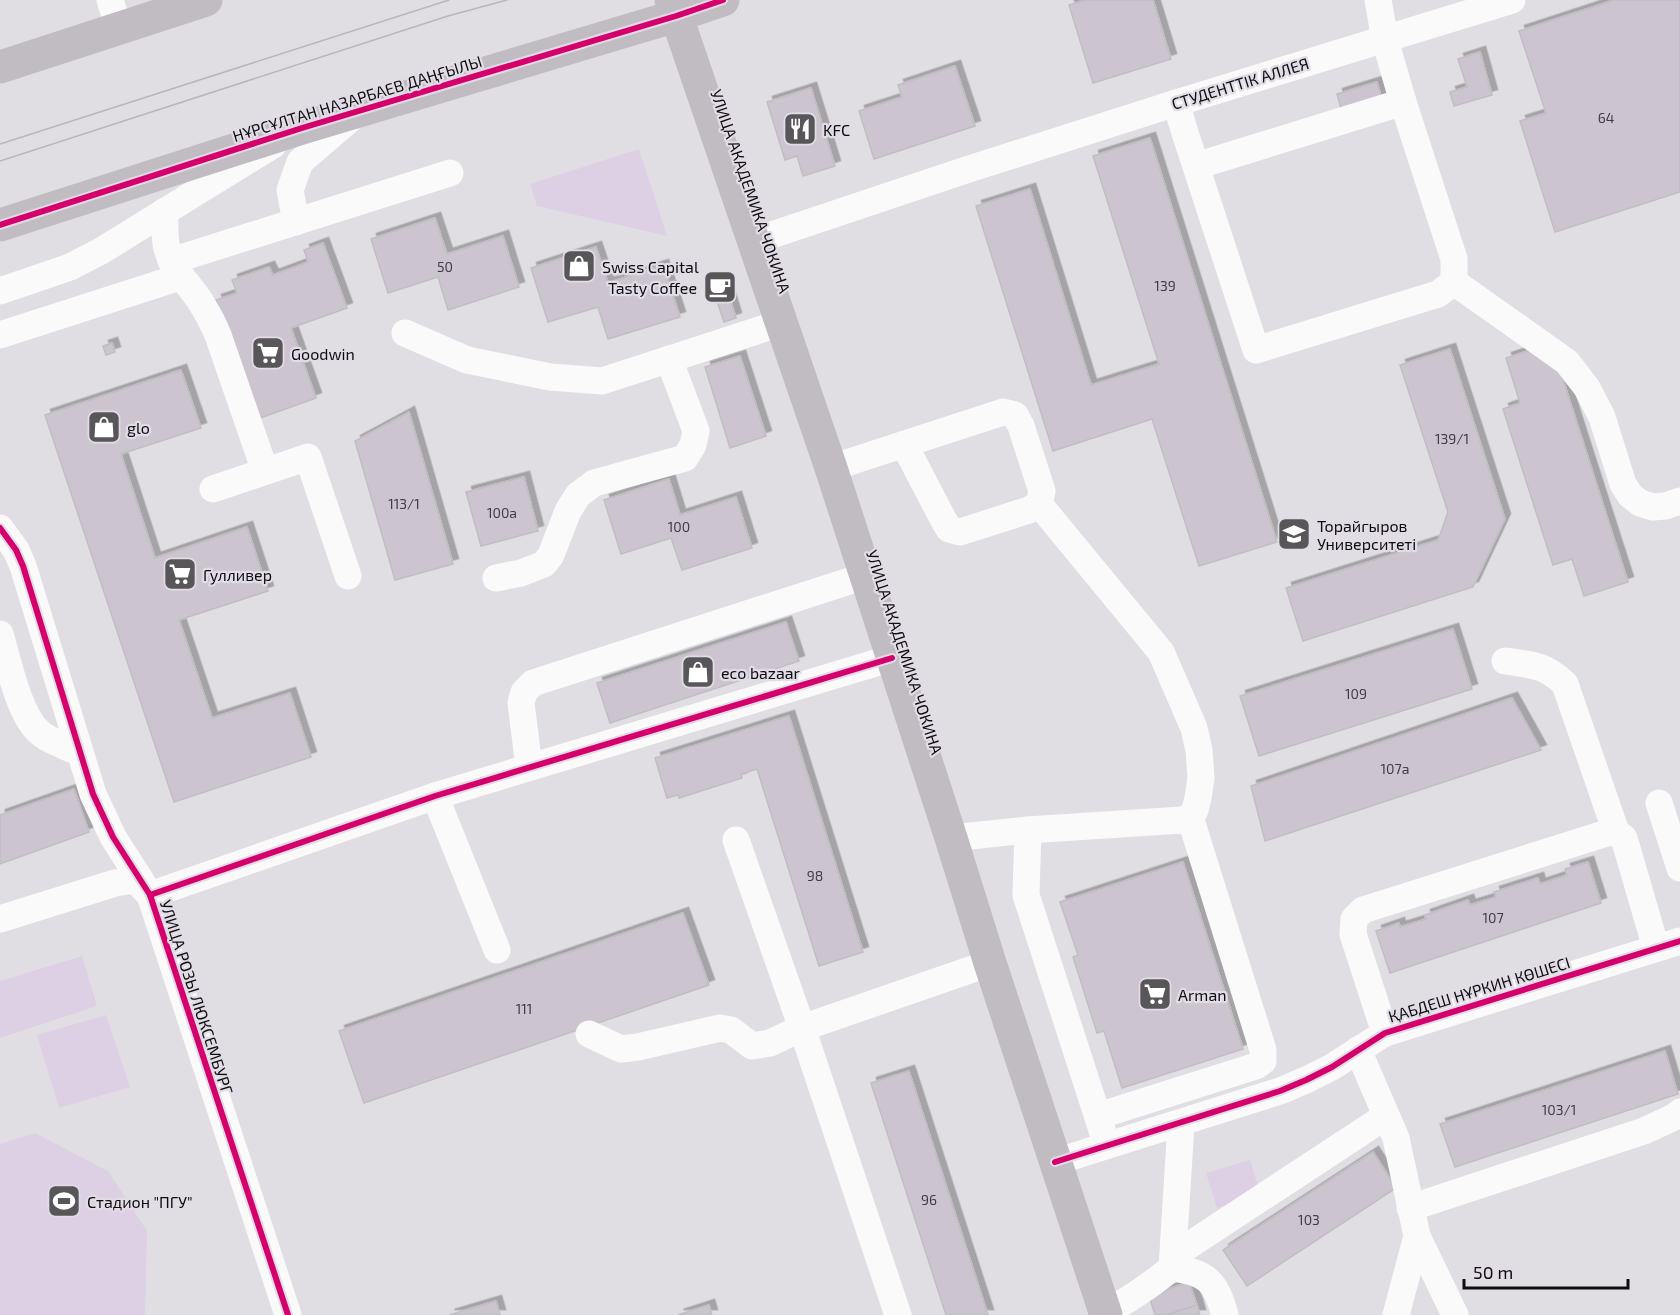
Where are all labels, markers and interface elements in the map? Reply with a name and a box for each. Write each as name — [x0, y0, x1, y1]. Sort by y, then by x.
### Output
street label: НҰРСҰЛТАН НАЗАРБАЕВ ДАҢҒЫЛЫ — [230, 51, 484, 145]
street label: СТУДЕНТТІК АЛЛЕЯ — [1169, 53, 1311, 113]
street label: УЛИЦА АКАДЕМИКА ЧОКИНА — [707, 87, 795, 295]
house number: 64 — [1598, 109, 1614, 126]
restaurant icon: KFC — [782, 111, 818, 147]
place label: KFC — [823, 120, 850, 139]
shop icon: Swiss Capital — [561, 248, 597, 284]
place label: Swiss Capital — [602, 257, 699, 276]
house number: 50 — [437, 258, 453, 275]
cafe icon: Tasty Coffee — [702, 269, 738, 305]
house number: 139 — [1154, 277, 1176, 294]
place label: Tasty Coffee — [608, 278, 697, 297]
supermarket icon: Goodwin — [250, 335, 286, 371]
place label: Goodwin — [291, 344, 355, 363]
shop icon: glo — [86, 409, 122, 445]
place label: glo — [127, 418, 150, 437]
house number: 139/1 — [1435, 430, 1469, 447]
house number: 113/1 — [388, 495, 420, 512]
house number: 100а — [487, 504, 517, 521]
school or university icon: Торайгыров Университеті — [1276, 516, 1312, 552]
place label: Торайгыров Университеті — [1317, 516, 1416, 553]
house number: 100 — [668, 518, 690, 535]
street label: УЛИЦА АКАДЕМИКА ЧОКИНА — [863, 547, 947, 757]
supermarket icon: Гулливер — [162, 556, 198, 592]
place label: Гулливер — [203, 565, 272, 585]
shop icon: eco bazaar — [680, 654, 716, 690]
place label: eco bazaar — [721, 663, 801, 682]
house number: 109 — [1345, 685, 1367, 702]
house number: 107а — [1381, 760, 1409, 777]
house number: 98 — [807, 867, 823, 884]
street label: УЛИЦА РОЗЫ ЛЮКСЕМБУРГ — [157, 897, 237, 1097]
house number: 107 — [1482, 909, 1504, 926]
street label: ҚАБДЕШ НҰРКИН КӨШЕСІ — [1386, 952, 1572, 1026]
supermarket icon: Arman — [1137, 976, 1173, 1012]
place label: Arman — [1178, 985, 1226, 1004]
house number: 111 — [516, 1000, 532, 1017]
house number: 103/1 — [1542, 1101, 1576, 1118]
sports icon: Стадион "ПГУ" — [46, 1183, 82, 1219]
house number: 96 — [921, 1191, 937, 1208]
place label: Стадион "ПГУ" — [87, 1192, 193, 1211]
house number: 103 — [1298, 1211, 1320, 1228]
scale bar — [1464, 1252, 1628, 1290]
text: 50 m — [1473, 1261, 1513, 1283]

